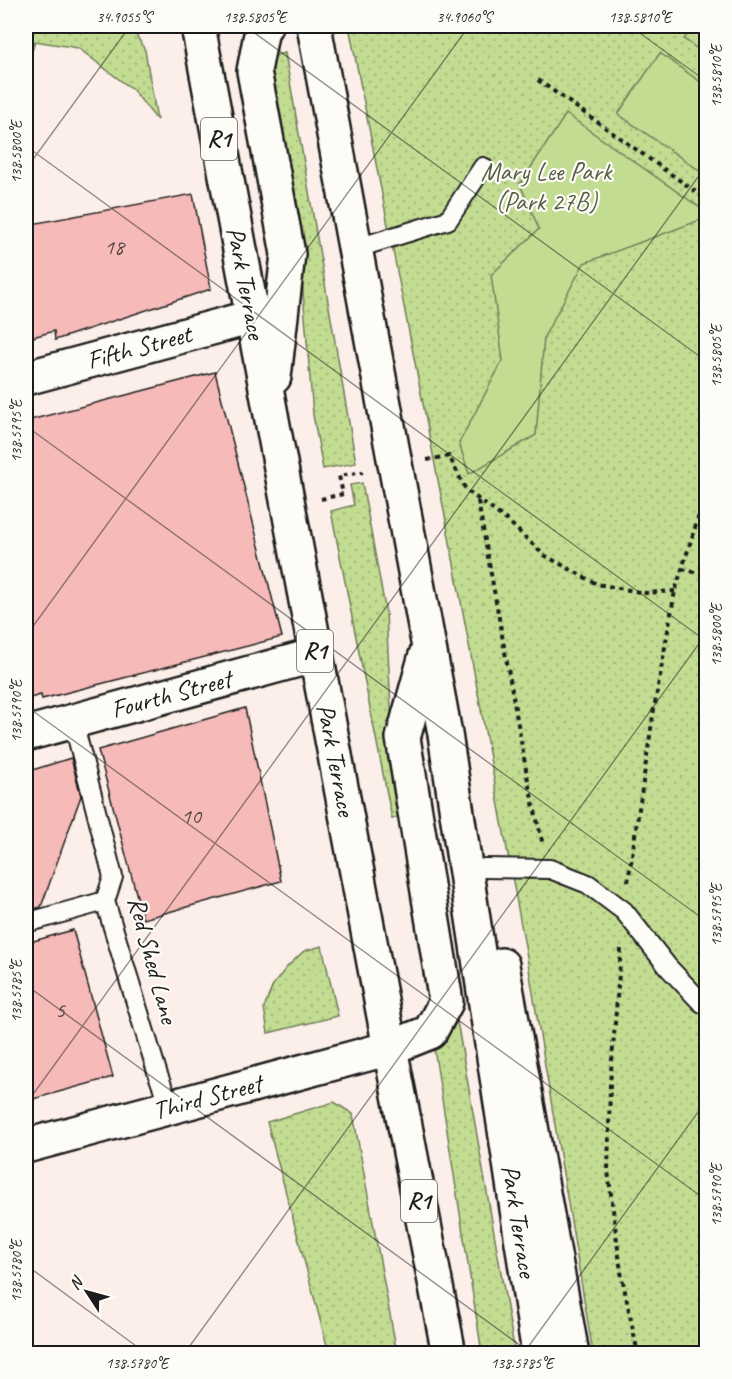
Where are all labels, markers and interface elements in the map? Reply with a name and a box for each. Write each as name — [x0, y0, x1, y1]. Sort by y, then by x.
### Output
text: 34.9055°S — [96, 8, 154, 27]
text: 138.5805°E — [224, 8, 288, 27]
text: 34.9060°S — [436, 8, 494, 27]
text: 138.5810°E — [609, 8, 673, 27]
text: 138.5810°E — [707, 43, 726, 107]
road number: R1 — [201, 118, 237, 160]
text: 138.5800°E — [7, 119, 26, 183]
park label: Mary Lee Park (Park 27B) — [481, 155, 613, 218]
street label: Park Terrace — [219, 224, 273, 344]
house number: 18 — [104, 233, 126, 261]
street label: Fifth Street — [83, 317, 197, 377]
text: 138.5805°E — [707, 323, 726, 387]
text: 138.5795°E — [7, 398, 26, 462]
text: 138.5800°E — [707, 602, 726, 666]
road number: R1 — [297, 630, 333, 672]
street label: Fourth Street — [107, 661, 238, 726]
text: 138.5790°E — [7, 678, 26, 742]
street label: Park Terrace — [309, 701, 363, 821]
house number: 10 — [181, 802, 203, 830]
text: 138.5795°E — [707, 882, 726, 946]
street label: Red Shed Lane — [120, 893, 186, 1029]
text: 138.5785°E — [7, 958, 26, 1022]
house number: 5 — [55, 996, 66, 1024]
street label: Third Street — [149, 1066, 268, 1127]
street label: Park Terrace — [494, 1162, 545, 1282]
text: 138.5790°E — [707, 1162, 726, 1226]
road number: R1 — [401, 1180, 437, 1222]
text: 138.5780°E — [7, 1238, 26, 1302]
north arrow — [57, 1262, 117, 1322]
text: N — [65, 1271, 88, 1294]
text: 138.5780°E — [106, 1354, 170, 1373]
text: 138.5785°E — [491, 1354, 555, 1373]

